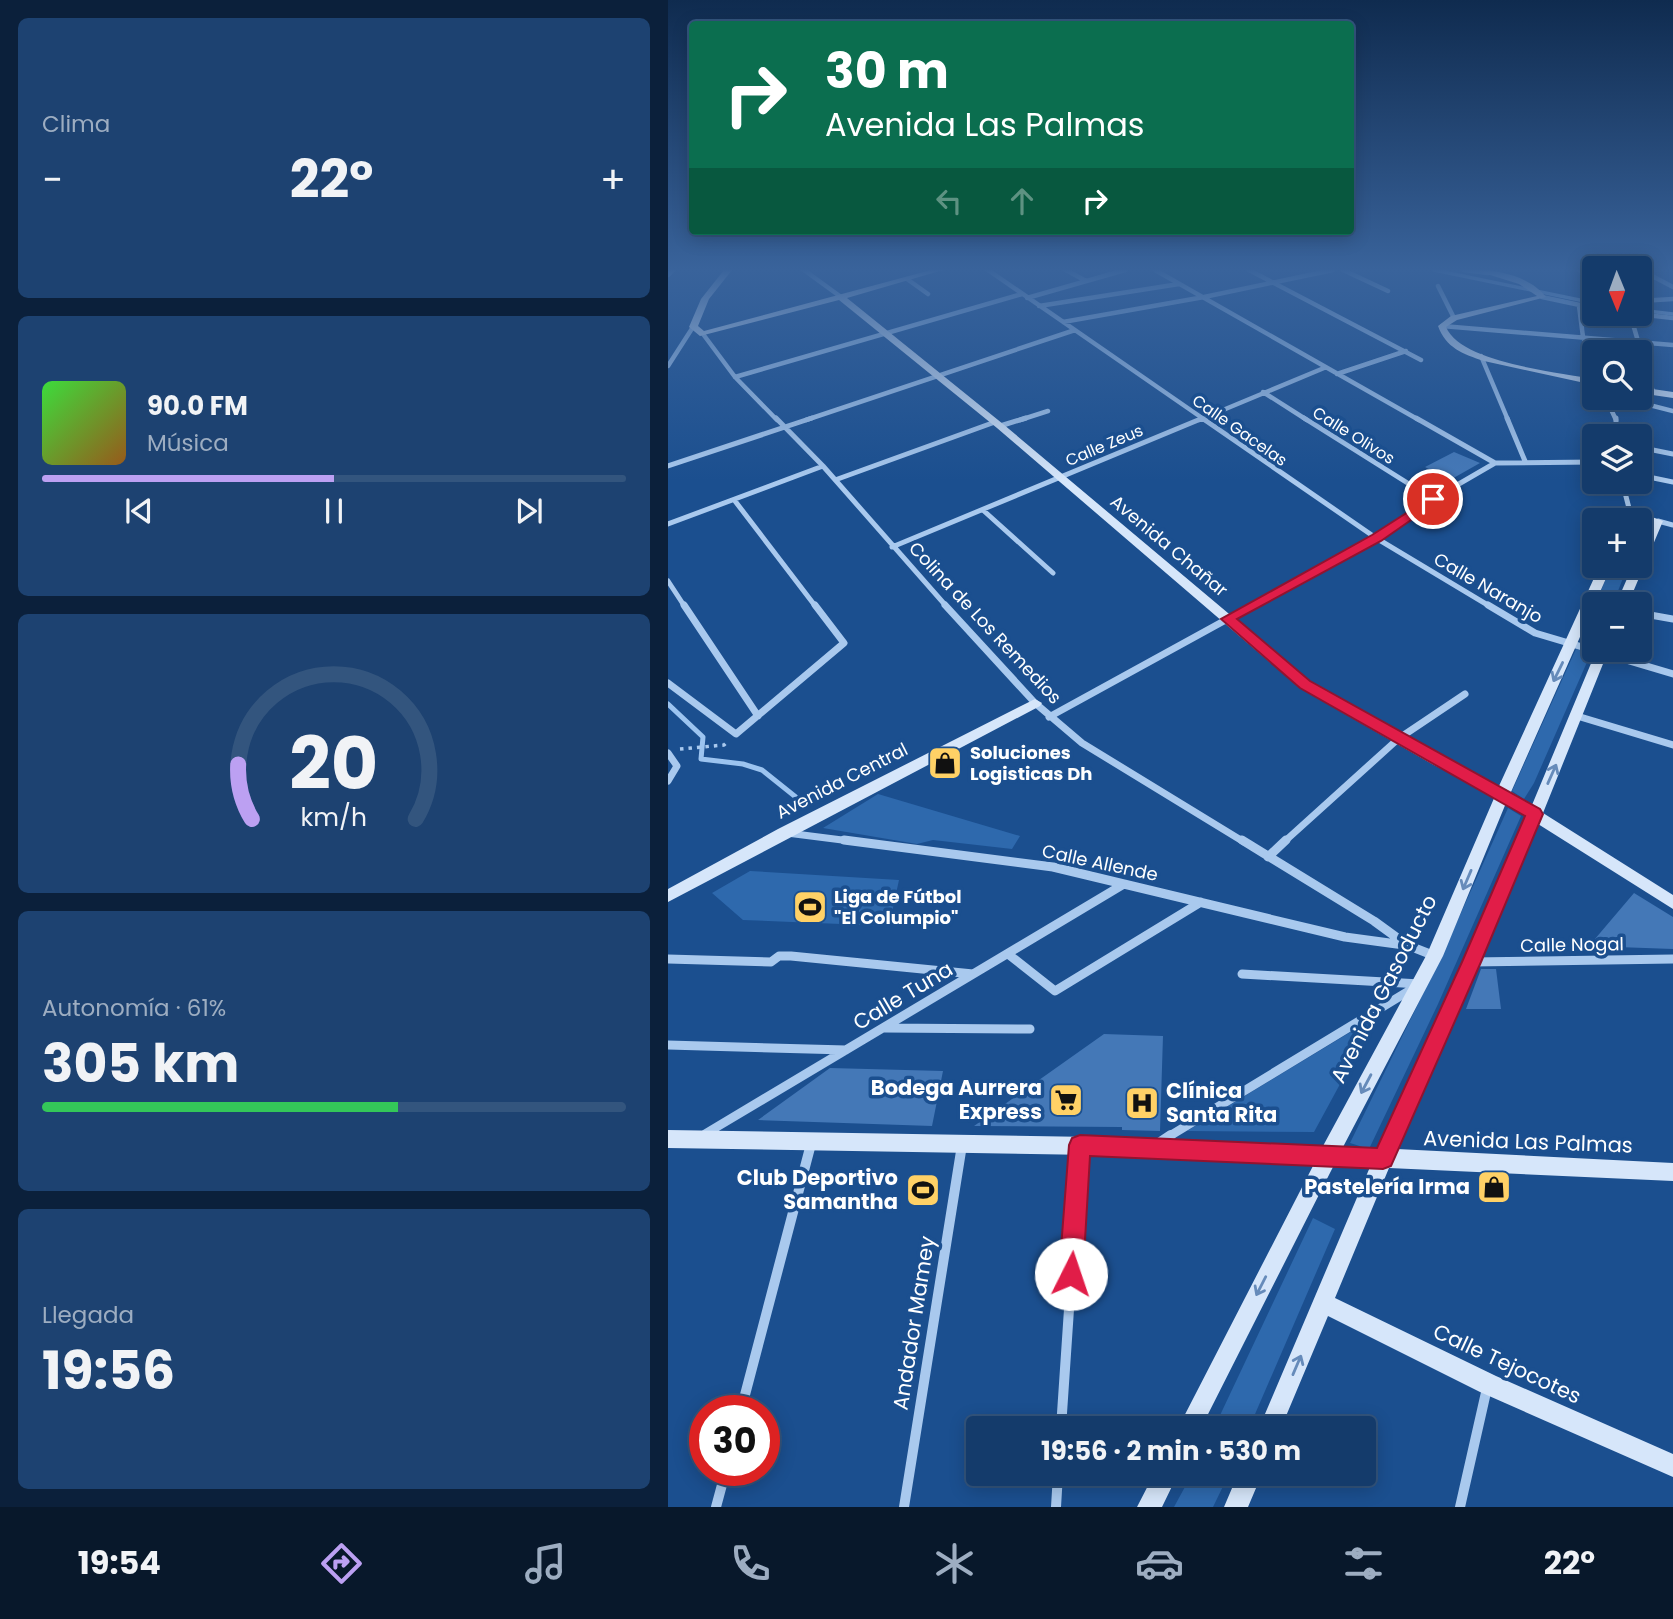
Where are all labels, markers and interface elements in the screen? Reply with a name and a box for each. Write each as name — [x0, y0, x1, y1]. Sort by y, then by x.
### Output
text: 30 m — [825, 37, 949, 105]
icon: right — [710, 49, 801, 140]
text: Avenida Las Palmas — [825, 102, 1145, 147]
text: Clima — [42, 108, 110, 140]
text: 22° — [290, 143, 373, 216]
text: − — [42, 153, 63, 206]
text: + — [600, 153, 626, 206]
icon: left — [930, 182, 968, 220]
icon: ahead — [1003, 182, 1041, 220]
icon: right — [1076, 182, 1114, 220]
north arrow — [1582, 256, 1652, 326]
map controls — [1582, 256, 1652, 662]
button: search — [1582, 340, 1652, 410]
text: 90.0 FM — [147, 388, 248, 424]
street label: Calle Gacelas — [1188, 389, 1292, 472]
street label: Calle Olivos — [1308, 401, 1399, 470]
street label: Calle Zeus — [1062, 419, 1147, 472]
button: layers — [1582, 424, 1652, 494]
text: Música — [147, 427, 229, 459]
pin — [1403, 469, 1463, 529]
icon: arrive — [1414, 480, 1452, 518]
street label: Avenida Chañar — [1105, 489, 1234, 602]
icon: previous — [120, 492, 158, 530]
icon: pause — [315, 492, 353, 530]
icon: next — [510, 492, 548, 530]
button: + — [1582, 508, 1652, 578]
street label: Colina de Los Remedios — [903, 536, 1067, 709]
street label: Calle Naranjo — [1429, 546, 1547, 629]
button: − — [1582, 592, 1652, 662]
one-way arrow — [1551, 661, 1565, 682]
text: 20 — [289, 714, 379, 815]
street label: Avenida Central — [772, 737, 912, 825]
place label: Soluciones Logisticas Dh — [970, 740, 1092, 786]
shop icon: Soluciones Logisticas Dh — [926, 744, 964, 782]
one-way arrow — [1546, 764, 1559, 785]
text: km/h — [301, 800, 367, 835]
street label: Calle Allende — [1040, 838, 1160, 887]
one-way arrow — [1460, 869, 1473, 891]
place label: Liga de Fútbol "El Columpio" — [834, 884, 962, 930]
sports icon: Liga de Fútbol "El Columpio" — [791, 888, 829, 926]
street label: Avenida Gasoducto — [1323, 890, 1444, 1088]
street label: Calle Nogal — [1520, 931, 1624, 958]
street label: Calle Tuna — [847, 954, 958, 1037]
text: Autonomía · 61% — [42, 992, 226, 1024]
text: 305 km — [42, 1027, 239, 1100]
place label: Bodega Aurrera Express — [871, 1073, 1042, 1126]
one-way arrow — [1359, 1074, 1373, 1094]
place label: Clínica Santa Rita — [1166, 1076, 1277, 1129]
supermarket icon: Bodega Aurrera Express — [1047, 1081, 1085, 1119]
hospital icon: Clínica Santa Rita — [1123, 1084, 1161, 1122]
street label: Avenida Las Palmas — [1423, 1123, 1633, 1160]
place label: Club Deportivo Samantha — [737, 1163, 898, 1216]
shop icon: Pastelería Irma — [1475, 1168, 1513, 1206]
sports icon: Club Deportivo Samantha — [904, 1171, 942, 1209]
place label: Pastelería Irma — [1304, 1172, 1470, 1201]
street label: Andador Mamey — [885, 1234, 942, 1412]
position arrow — [1034, 1237, 1108, 1311]
one-way arrow — [1254, 1275, 1268, 1296]
text: Llegada — [42, 1299, 134, 1331]
street label: Calle Tejocotes — [1428, 1317, 1586, 1411]
text: 19:56 — [42, 1334, 175, 1407]
one-way arrow — [1291, 1355, 1304, 1377]
speed limit sign: 30 — [689, 1395, 780, 1486]
text: 19:56 · 2 min · 530 m — [1041, 1433, 1301, 1469]
icon: directions — [317, 1539, 366, 1588]
icon: music — [521, 1539, 570, 1588]
icon: phone — [726, 1539, 775, 1588]
icon: climate — [930, 1539, 979, 1588]
icon: car — [1135, 1539, 1184, 1588]
icon: filters — [1339, 1539, 1388, 1588]
text: 19:54 — [78, 1540, 161, 1585]
text: 22° — [1544, 1540, 1595, 1585]

